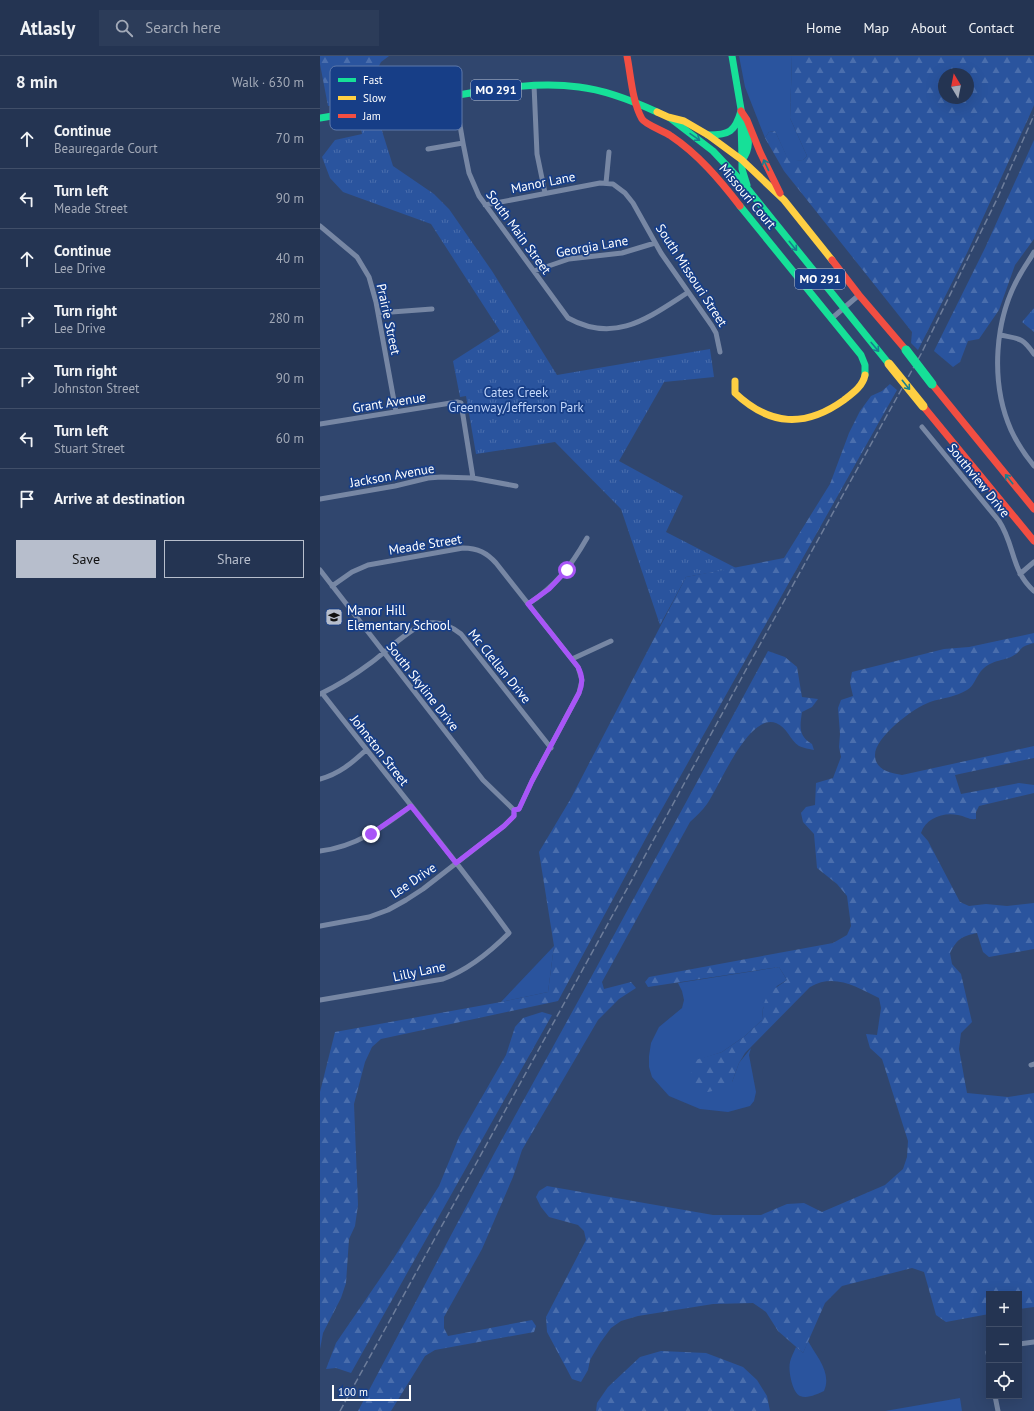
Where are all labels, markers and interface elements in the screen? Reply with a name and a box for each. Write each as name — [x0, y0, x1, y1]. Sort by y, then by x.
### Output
search box — [99, 10, 379, 46]
text: Atlasly — [20, 16, 75, 40]
icon: search — [113, 17, 135, 39]
text: Search here — [145, 18, 221, 37]
text: Home — [806, 19, 841, 37]
text: Map — [863, 19, 889, 37]
text: About — [911, 19, 947, 37]
text: Contact — [969, 19, 1014, 37]
legend — [330, 66, 462, 130]
north arrow — [938, 68, 974, 104]
text: 8 min — [16, 71, 57, 93]
text: Fast — [363, 73, 383, 87]
text: Walk · 630 m — [232, 74, 304, 91]
road number: MO 291 — [471, 80, 521, 100]
text: Slow — [363, 91, 386, 105]
text: Jam — [362, 109, 381, 123]
text: Continue — [54, 121, 111, 140]
icon: ahead — [16, 128, 38, 150]
text: 70 m — [276, 130, 304, 147]
one-way arrow — [689, 133, 700, 141]
text: Beauregarde Court — [54, 140, 158, 157]
street label: Missouri Court — [715, 160, 780, 233]
one-way arrow — [762, 160, 769, 172]
street label: Manor Lane — [509, 168, 577, 197]
text: Turn left — [54, 181, 108, 200]
street label: South Main Street — [482, 187, 555, 278]
icon: left — [16, 188, 38, 210]
text: 90 m — [276, 190, 304, 207]
text: Meade Street — [54, 200, 128, 217]
street label: South Missouri Street — [652, 221, 731, 330]
street label: Georgia Lane — [555, 232, 629, 261]
one-way arrow — [788, 240, 797, 251]
text: Continue — [54, 241, 111, 260]
icon: ahead — [16, 248, 38, 270]
text: 40 m — [276, 250, 304, 267]
text: Lee Drive — [54, 260, 106, 277]
road number: MO 291 — [795, 269, 845, 289]
street label: Prairie Street — [373, 282, 404, 357]
text: Turn right — [54, 301, 117, 320]
icon: right — [16, 308, 38, 330]
text: 280 m — [269, 310, 304, 327]
text: Lee Drive — [54, 320, 106, 337]
one-way arrow — [870, 341, 879, 352]
text: Turn right — [54, 361, 117, 380]
icon: right — [16, 368, 38, 390]
text: 90 m — [276, 370, 304, 387]
one-way arrow — [901, 379, 910, 390]
text: Johnston Street — [54, 380, 139, 397]
park label: Cates Creek Greenway/Jefferson Park — [448, 384, 585, 416]
street label: Grant Avenue — [351, 388, 427, 417]
text: Turn left — [54, 421, 108, 440]
icon: left — [16, 428, 38, 450]
text: 60 m — [276, 430, 304, 447]
text: Stuart Street — [54, 440, 125, 457]
street label: Southview Drive — [944, 440, 1014, 521]
street label: Jackson Avenue — [348, 460, 436, 491]
one-way arrow — [1005, 474, 1014, 485]
icon: arrive — [16, 488, 38, 510]
text: Arrive at destination — [54, 489, 185, 508]
street label: Meade Street — [387, 530, 463, 559]
button: Save — [16, 540, 156, 578]
button: Share — [164, 540, 304, 578]
route start — [558, 561, 576, 579]
place label: Manor Hill Elementary School — [347, 602, 451, 634]
school or university icon: Manor Hill Elementary School — [324, 607, 344, 627]
street label: Mc Clellan Drive — [464, 626, 535, 707]
street label: South Skyline Drive — [382, 638, 463, 734]
street label: Johnston Street — [346, 711, 413, 790]
route end — [362, 825, 380, 843]
street label: Lee Drive — [387, 859, 439, 902]
street label: Lilly Lane — [391, 958, 447, 985]
map controls — [986, 1291, 1022, 1399]
button: + — [986, 1291, 1022, 1327]
button: − — [986, 1327, 1022, 1363]
button: locate — [986, 1363, 1022, 1399]
scale bar — [332, 1383, 411, 1402]
text: 100 m — [338, 1385, 368, 1399]

